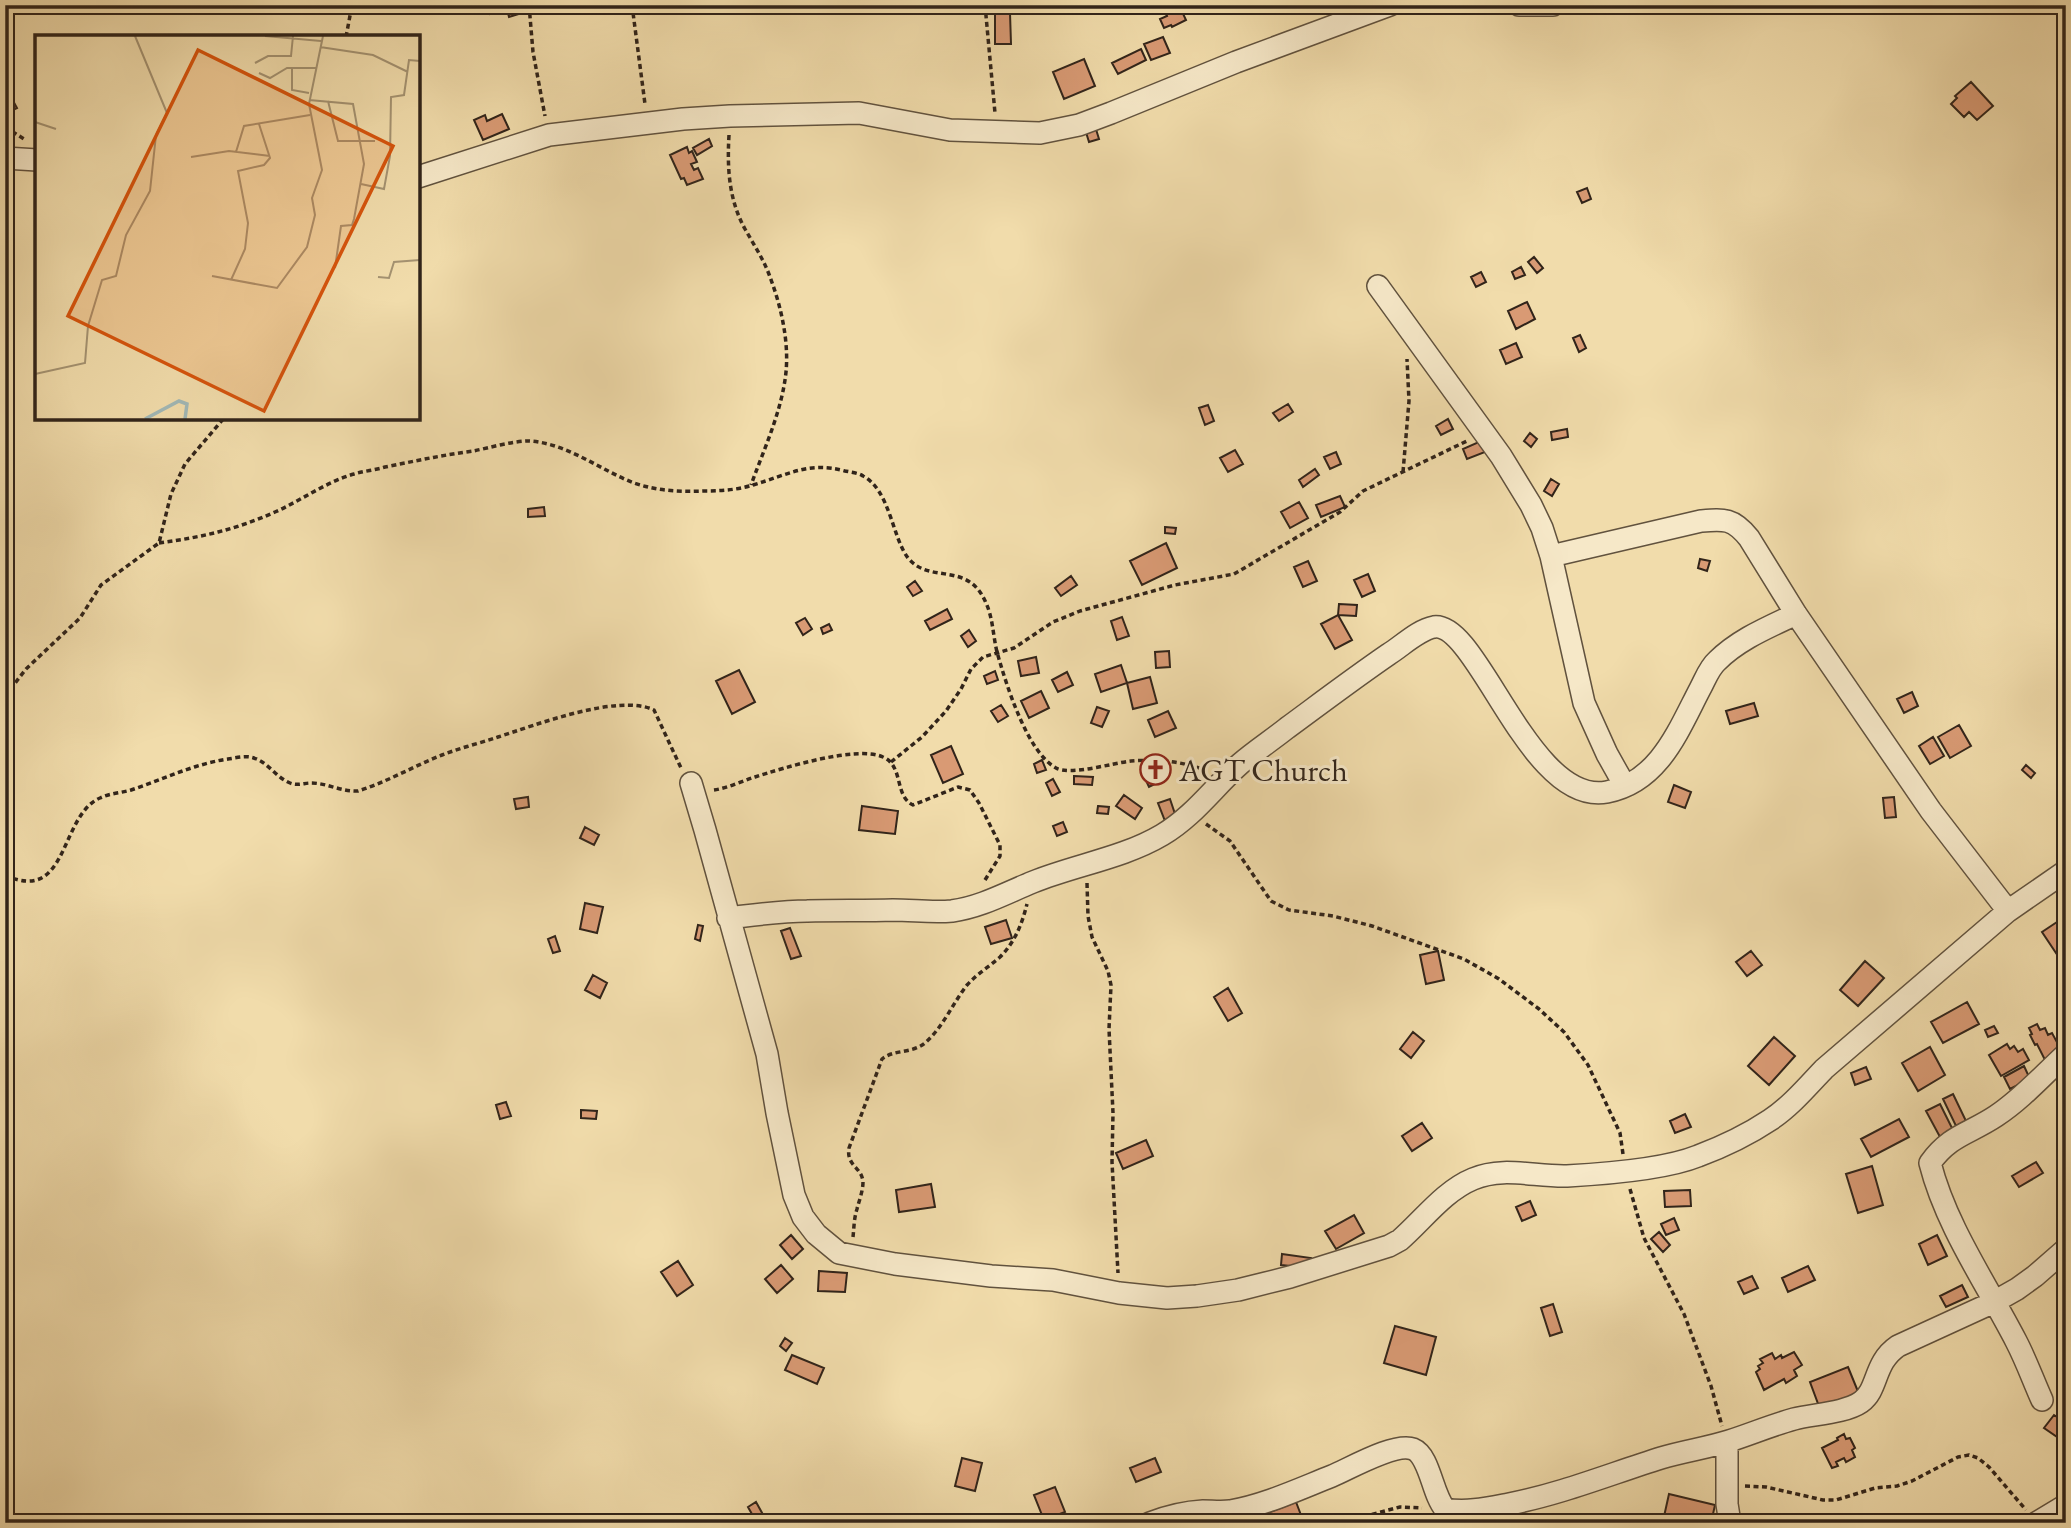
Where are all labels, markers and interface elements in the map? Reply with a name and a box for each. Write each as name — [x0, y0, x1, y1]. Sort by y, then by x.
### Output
inset map — [35, 35, 420, 420]
place label: AGT Church — [1178, 749, 1348, 791]
church icon: AGT Church — [1139, 753, 1173, 787]

